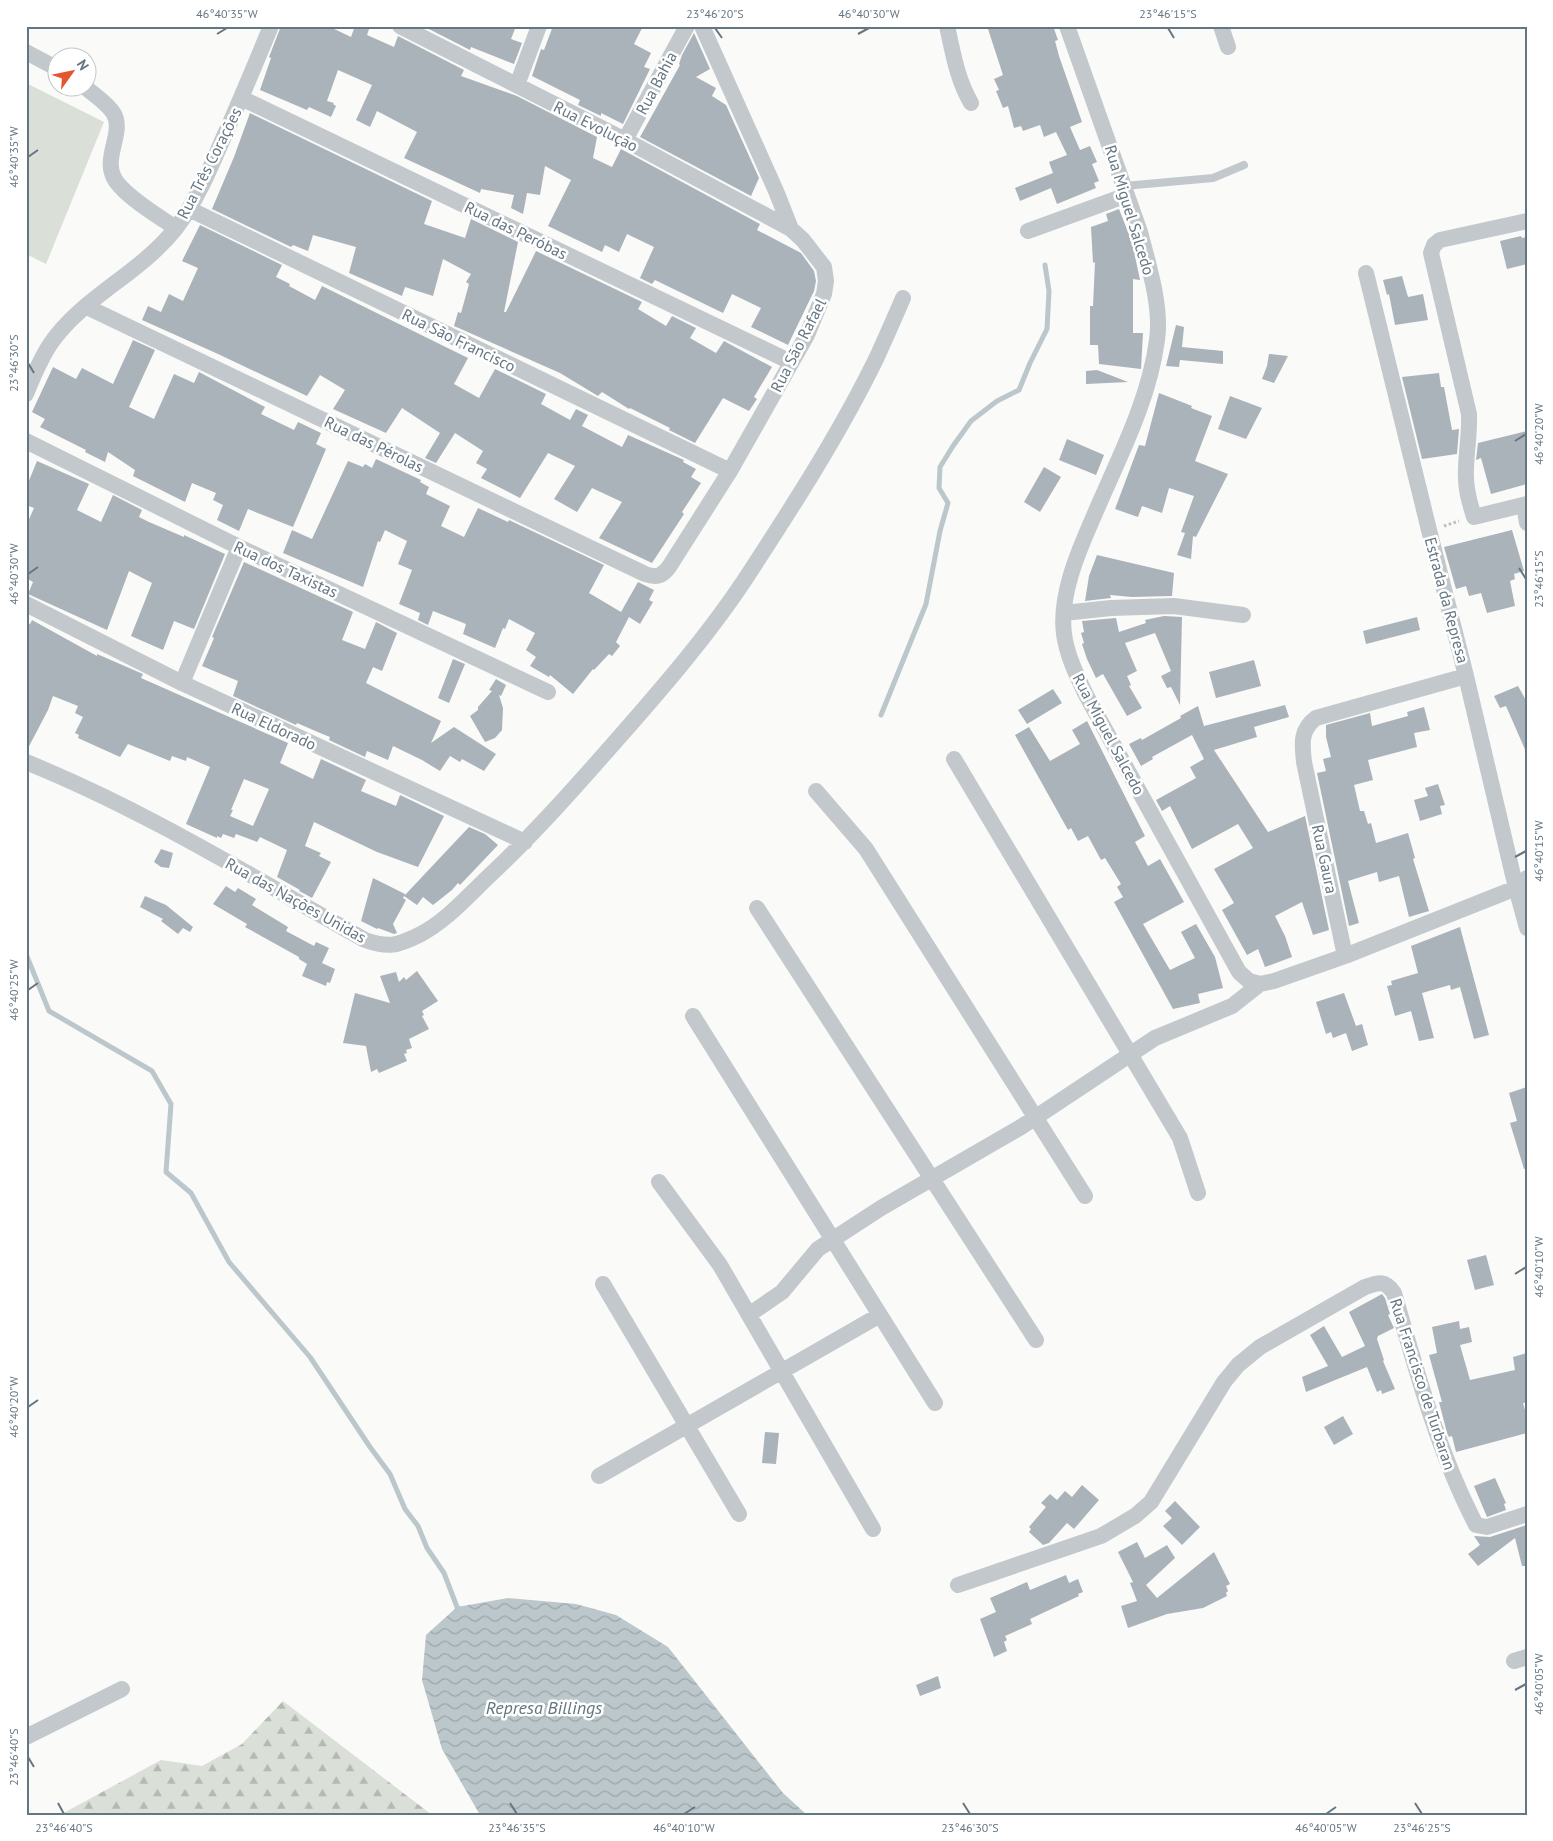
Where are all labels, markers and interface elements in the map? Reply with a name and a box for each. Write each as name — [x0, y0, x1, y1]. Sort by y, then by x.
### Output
text: 46°40'35"W — [196, 6, 258, 21]
text: 23°46'20"S — [686, 6, 744, 21]
text: 46°40'30"W — [838, 6, 900, 21]
text: 23°46'15"S — [1139, 6, 1197, 21]
north arrow — [48, 48, 98, 98]
street label: Rua Bahia — [631, 48, 681, 118]
text: N — [73, 56, 93, 74]
street label: Rua Evolução — [551, 96, 641, 156]
street label: Rua Três Corações — [172, 104, 246, 222]
text: 46°40'35"W — [6, 126, 21, 188]
street label: Rua Miguel Salcedo — [1101, 143, 1159, 277]
street label: Rua das Peróbas — [461, 197, 571, 264]
street label: Rua São Rafael — [766, 294, 830, 395]
street label: Rua São Francisco — [399, 304, 519, 376]
text: 23°46'30"S — [6, 334, 21, 392]
text: 46°40'20"W — [1531, 403, 1546, 465]
street label: Rua das Pérolas — [321, 411, 427, 477]
street label: Estrada da Represa — [1421, 535, 1473, 665]
street label: Rua dos Taxistas — [231, 536, 341, 602]
text: 46°40'30"W — [6, 543, 21, 605]
text: 23°46'15"S — [1531, 550, 1546, 608]
street label: Rua Miguel Salcedo — [1069, 670, 1149, 798]
street label: Rua Eldorado — [228, 698, 320, 754]
text: 46°40'15"W — [1531, 820, 1546, 882]
street label: Rua Gaura — [1308, 823, 1342, 895]
street label: Rua das Nações Unidas — [222, 853, 370, 947]
text: 46°40'25"W — [6, 959, 21, 1021]
text: 46°40'10"W — [1531, 1236, 1546, 1298]
street label: Rua Francisco de Turbaran — [1386, 1296, 1460, 1472]
text: 46°40'20"W — [6, 1376, 21, 1438]
text: 46°40'05"W — [1531, 1653, 1546, 1715]
water label: Represa Billings — [486, 1696, 603, 1719]
text: 23°46'40"S — [6, 1728, 21, 1786]
text: 23°46'40"S — [35, 1820, 93, 1835]
text: 23°46'35"S — [488, 1820, 546, 1835]
text: 46°40'10"W — [653, 1820, 715, 1835]
text: 23°46'30"S — [941, 1820, 999, 1835]
text: 46°40'05"W — [1295, 1820, 1357, 1835]
text: 23°46'25"S — [1393, 1820, 1451, 1835]

